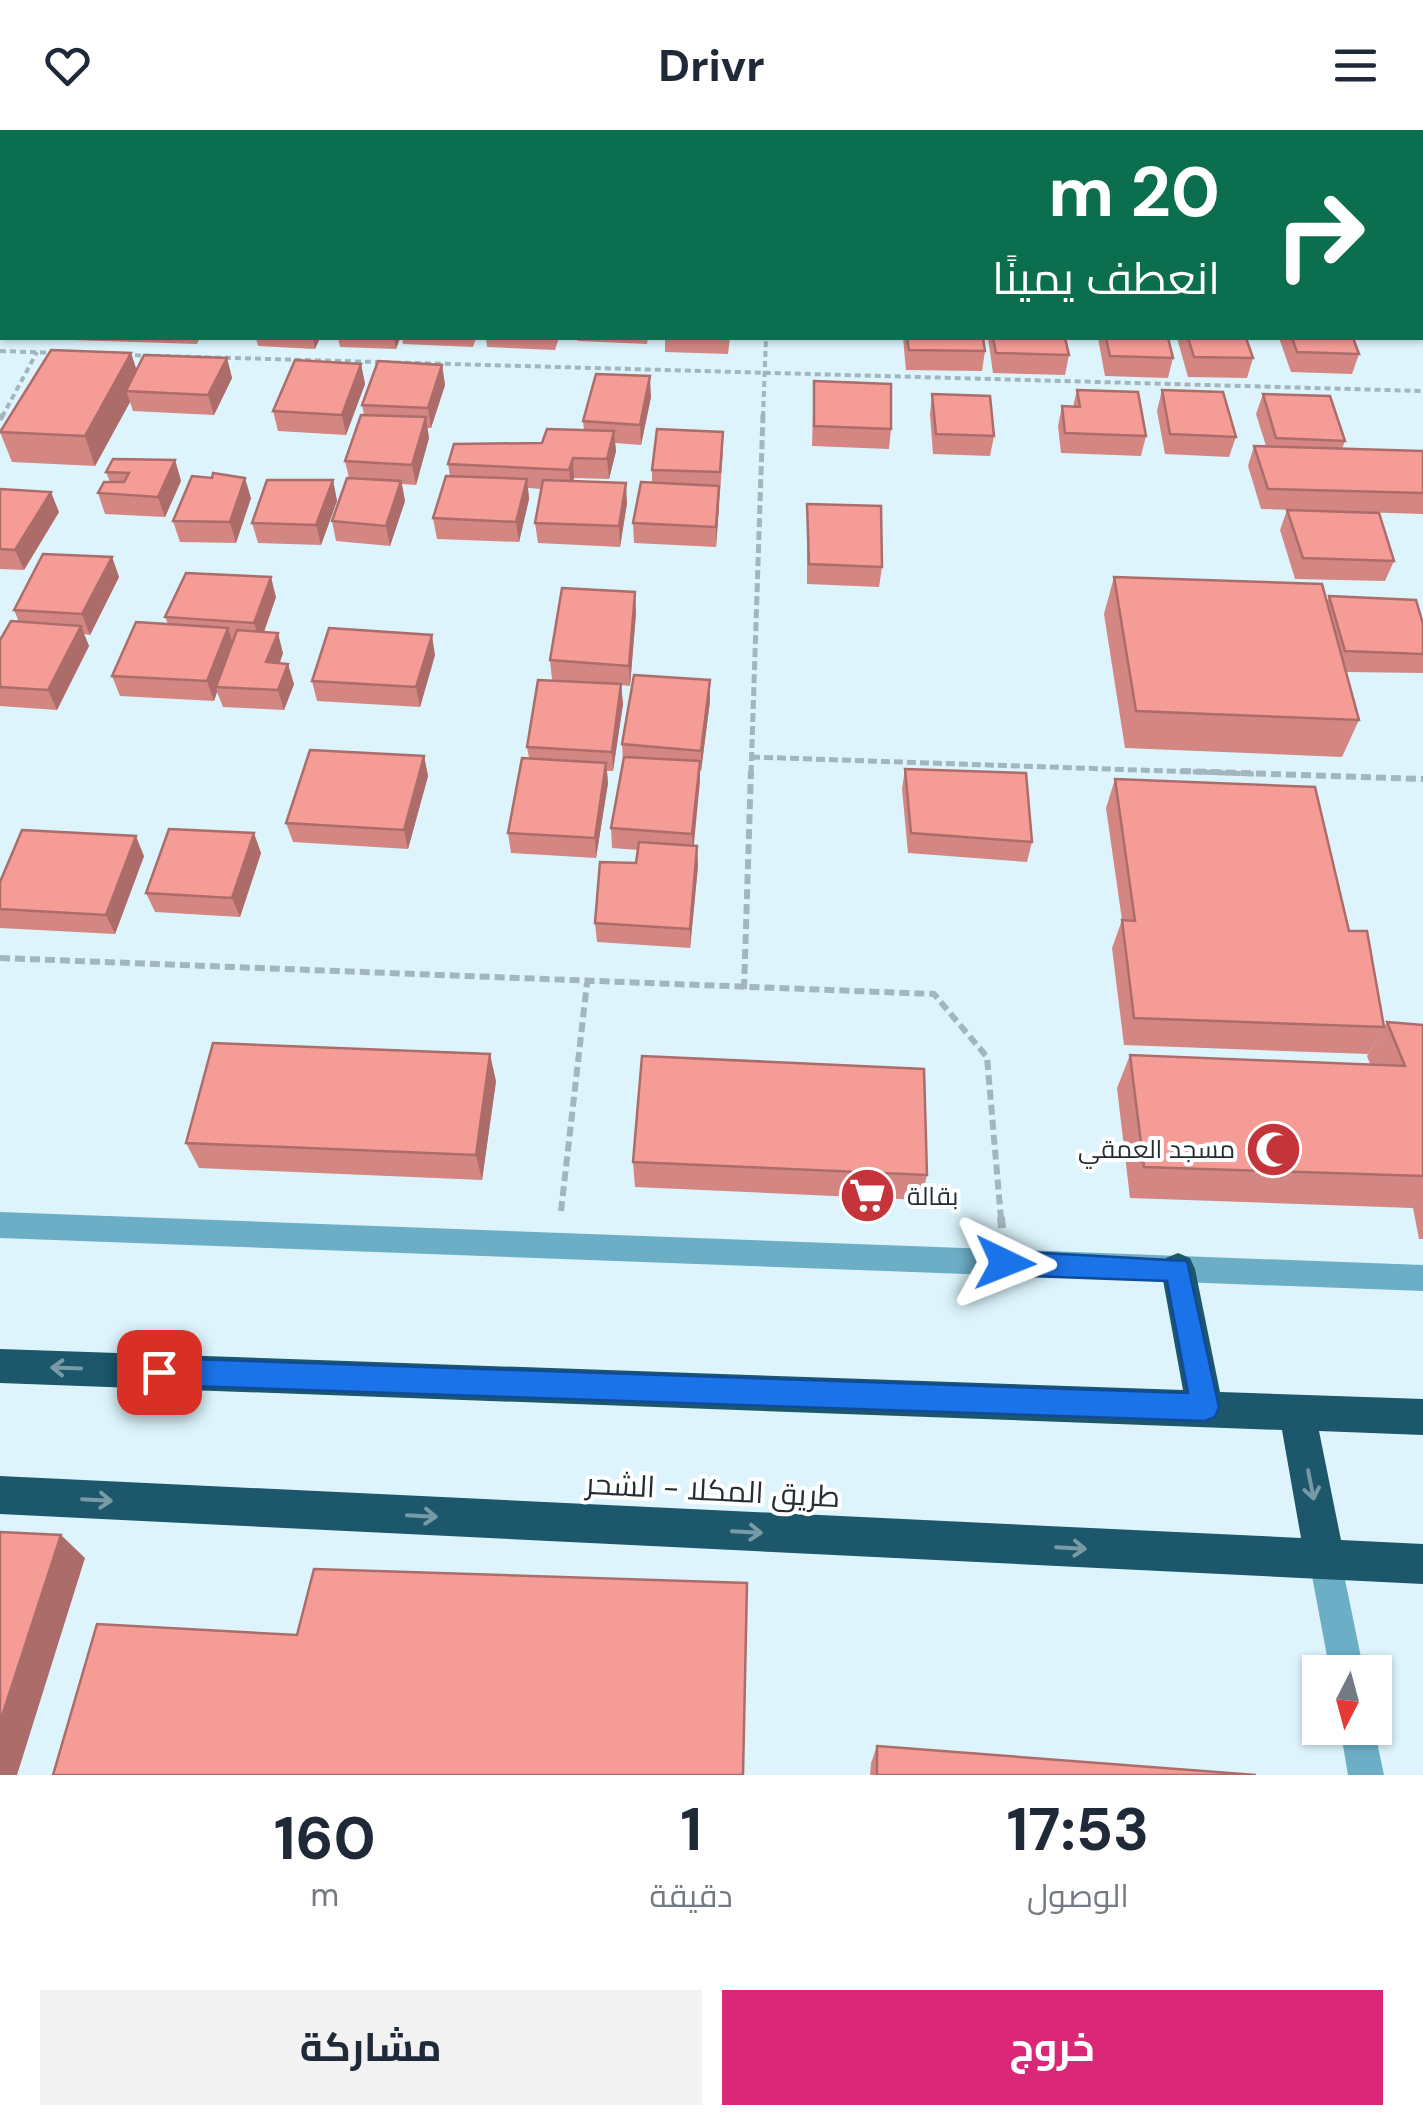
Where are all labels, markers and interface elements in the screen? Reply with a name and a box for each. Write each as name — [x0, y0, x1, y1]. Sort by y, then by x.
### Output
text: Drivr — [658, 36, 765, 95]
icon: heart — [40, 38, 95, 93]
icon: menu — [1328, 38, 1383, 93]
text: 20 m — [1048, 147, 1220, 238]
icon: right — [1255, 170, 1385, 300]
text: انعطف يمينًا — [992, 249, 1220, 308]
mosque icon: مسجد العمقي — [1244, 1119, 1304, 1179]
place label: مسجد العمقي — [1078, 1133, 1235, 1169]
supermarket icon: بقالة — [838, 1166, 898, 1226]
place label: بقالة — [907, 1180, 958, 1213]
position arrow — [953, 1211, 1057, 1315]
pin — [117, 1330, 202, 1415]
icon: arrive — [132, 1345, 187, 1400]
one-way arrow — [51, 1359, 83, 1378]
street label: طريق المكلا - الشحر — [583, 1464, 841, 1516]
one-way arrow — [1302, 1468, 1321, 1501]
one-way arrow — [81, 1491, 113, 1510]
one-way arrow — [405, 1507, 438, 1526]
one-way arrow — [730, 1523, 762, 1542]
one-way arrow — [1055, 1539, 1087, 1558]
north arrow — [1302, 1655, 1392, 1745]
map controls — [1302, 1655, 1392, 1745]
text: 1 — [680, 1790, 702, 1869]
text: 17:53 — [1006, 1790, 1149, 1869]
text: 160 — [274, 1799, 376, 1878]
text: m — [311, 1874, 339, 1916]
text: دقيقة — [650, 1875, 733, 1917]
text: الوصول — [1027, 1875, 1129, 1917]
button: مشاركة — [40, 1990, 702, 2105]
button: خروج — [722, 1990, 1383, 2105]

